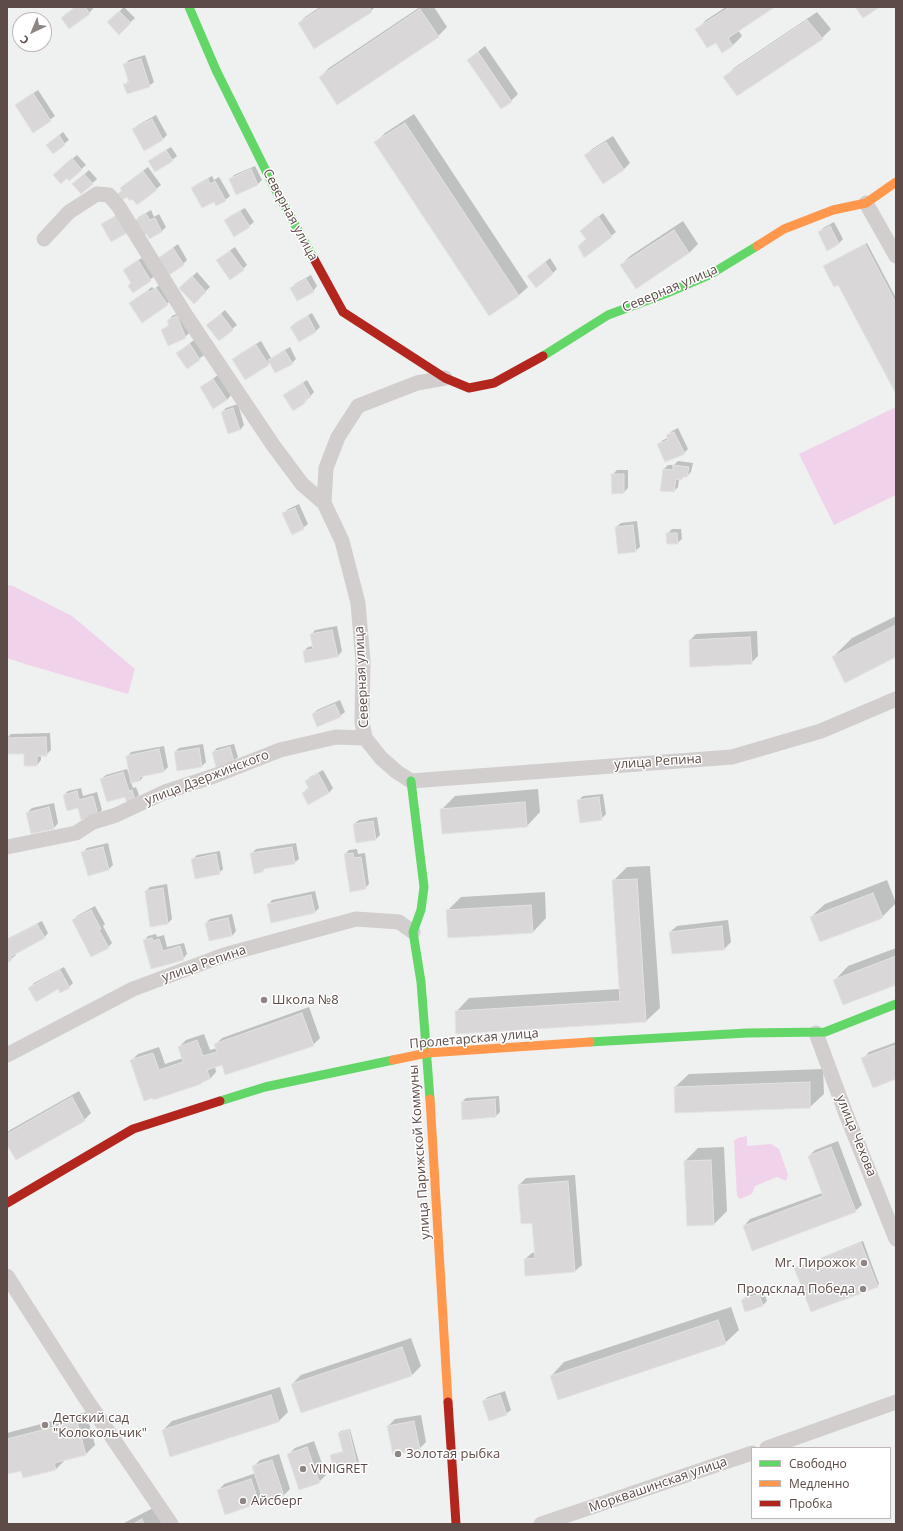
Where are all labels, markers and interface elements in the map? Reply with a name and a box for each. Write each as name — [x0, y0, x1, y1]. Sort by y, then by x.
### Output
north arrow — [12, 12, 52, 52]
text: С — [16, 32, 32, 48]
street label: Северная улица — [259, 166, 321, 264]
street label: Северная улица — [620, 262, 720, 316]
street label: Северная улица — [352, 626, 372, 728]
street label: улица Дзержинского — [143, 747, 271, 809]
street label: улица Репина — [614, 751, 702, 773]
street label: улица Репина — [160, 942, 248, 986]
place label: Школа №8 — [272, 992, 339, 1008]
marker: Школа №8 — [259, 995, 269, 1005]
street label: Пролетарская улица — [409, 1026, 539, 1052]
street label: улица Парижской Коммуны — [406, 1064, 434, 1240]
street label: улица Чехова — [833, 1093, 879, 1179]
place label: Mr. Пирожок — [775, 1255, 856, 1271]
marker: Mr. Пирожок — [859, 1258, 869, 1268]
place label: Продсклад Победа — [737, 1281, 855, 1297]
marker: Продсклад Победа — [858, 1284, 868, 1294]
place label: Детский сад "Колокольчик" — [53, 1410, 147, 1441]
marker: Детский сад "Колокольчик" — [40, 1420, 50, 1430]
place label: Золотая рыбка — [406, 1446, 500, 1462]
legend — [751, 1447, 891, 1519]
marker: Золотая рыбка — [393, 1449, 403, 1459]
street label: Морквашинская улица — [587, 1454, 729, 1516]
text: Свободно — [789, 1455, 847, 1472]
place label: VINIGRET — [311, 1461, 368, 1477]
marker: VINIGRET — [298, 1464, 308, 1474]
text: Медленно — [789, 1475, 849, 1492]
place label: Айсберг — [251, 1493, 302, 1509]
text: Пробка — [789, 1495, 832, 1512]
marker: Айсберг — [238, 1496, 248, 1506]

